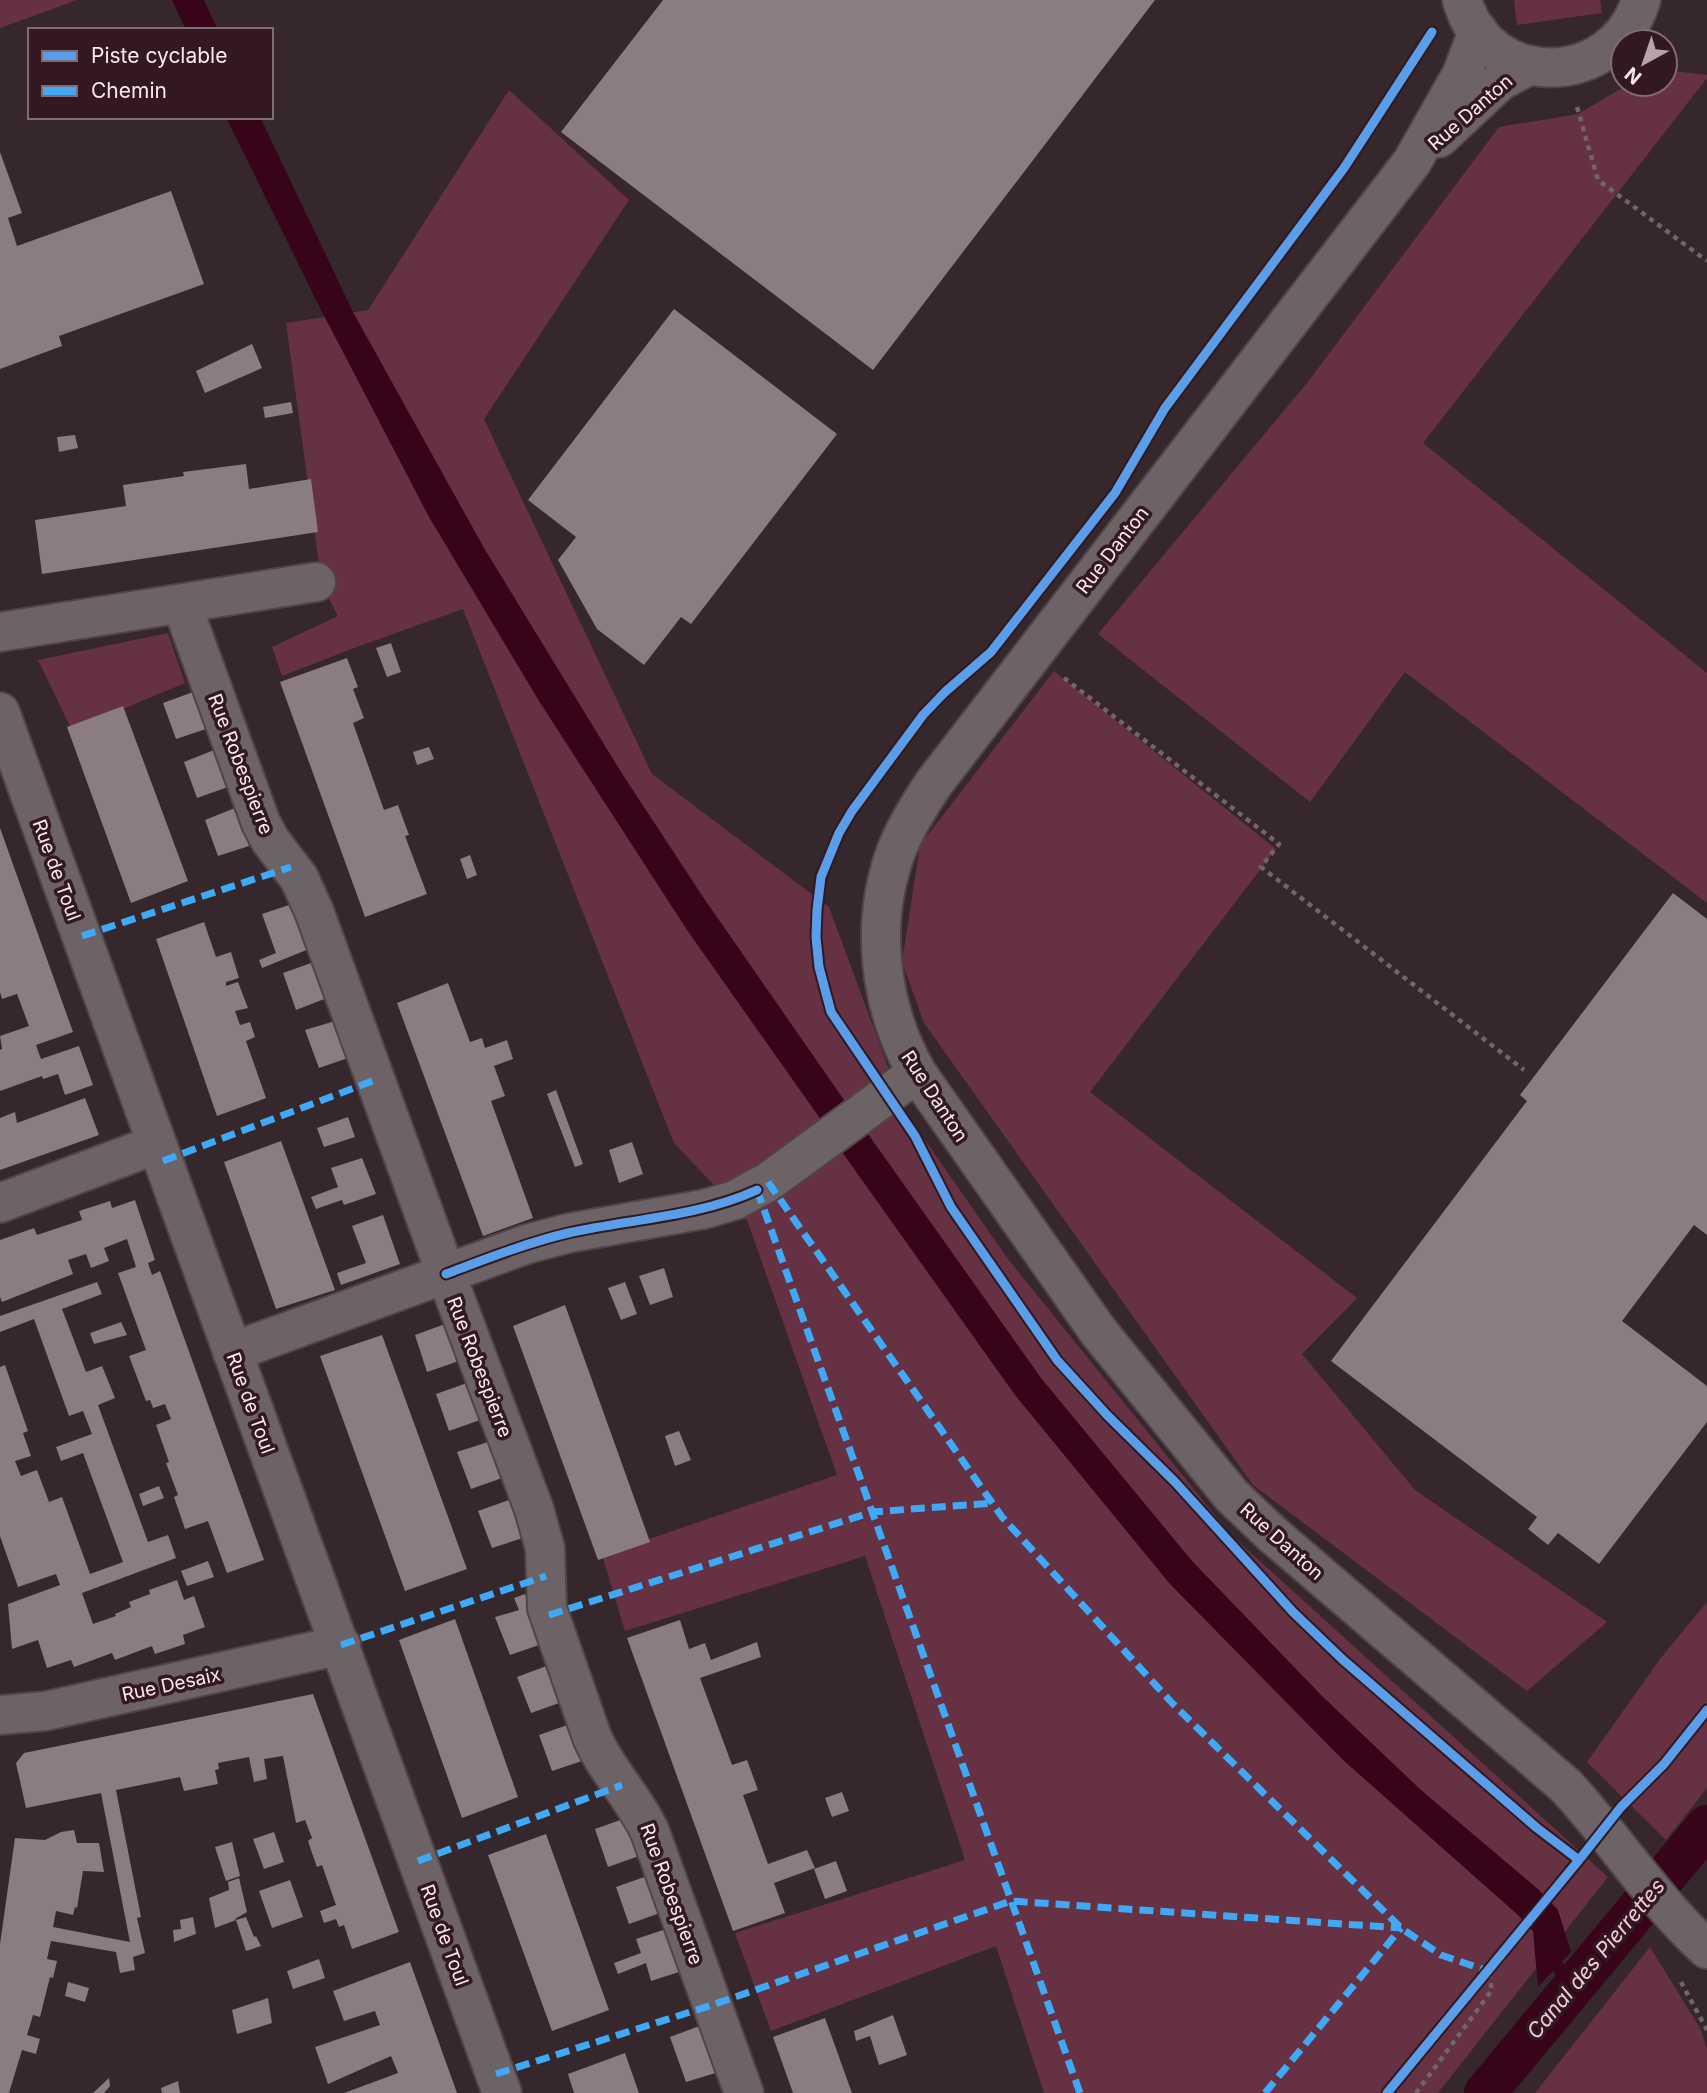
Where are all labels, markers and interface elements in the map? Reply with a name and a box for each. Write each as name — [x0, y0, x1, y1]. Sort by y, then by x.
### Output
legend — [28, 28, 273, 119]
north arrow — [1609, 28, 1679, 98]
text: Piste cyclable — [91, 43, 227, 68]
text: N — [1620, 62, 1646, 89]
street label: Rue Danton — [1423, 70, 1517, 155]
text: Chemin — [91, 78, 167, 103]
street label: Rue Danton — [1071, 502, 1154, 598]
street label: Rue Robespierre — [203, 691, 278, 838]
street label: Rue de Toul — [28, 816, 85, 924]
street label: Rue Danton — [897, 1046, 973, 1146]
street label: Rue Robespierre — [442, 1294, 517, 1441]
street label: Rue de Toul — [222, 1349, 279, 1457]
street label: Rue Danton — [1235, 1498, 1328, 1585]
street label: Rue Desaix — [120, 1663, 223, 1706]
street label: Rue Robespierre — [635, 1820, 708, 1968]
water label: Canal des Pierrettes — [1521, 1874, 1670, 2044]
street label: Rue de Toul — [416, 1881, 473, 1989]

